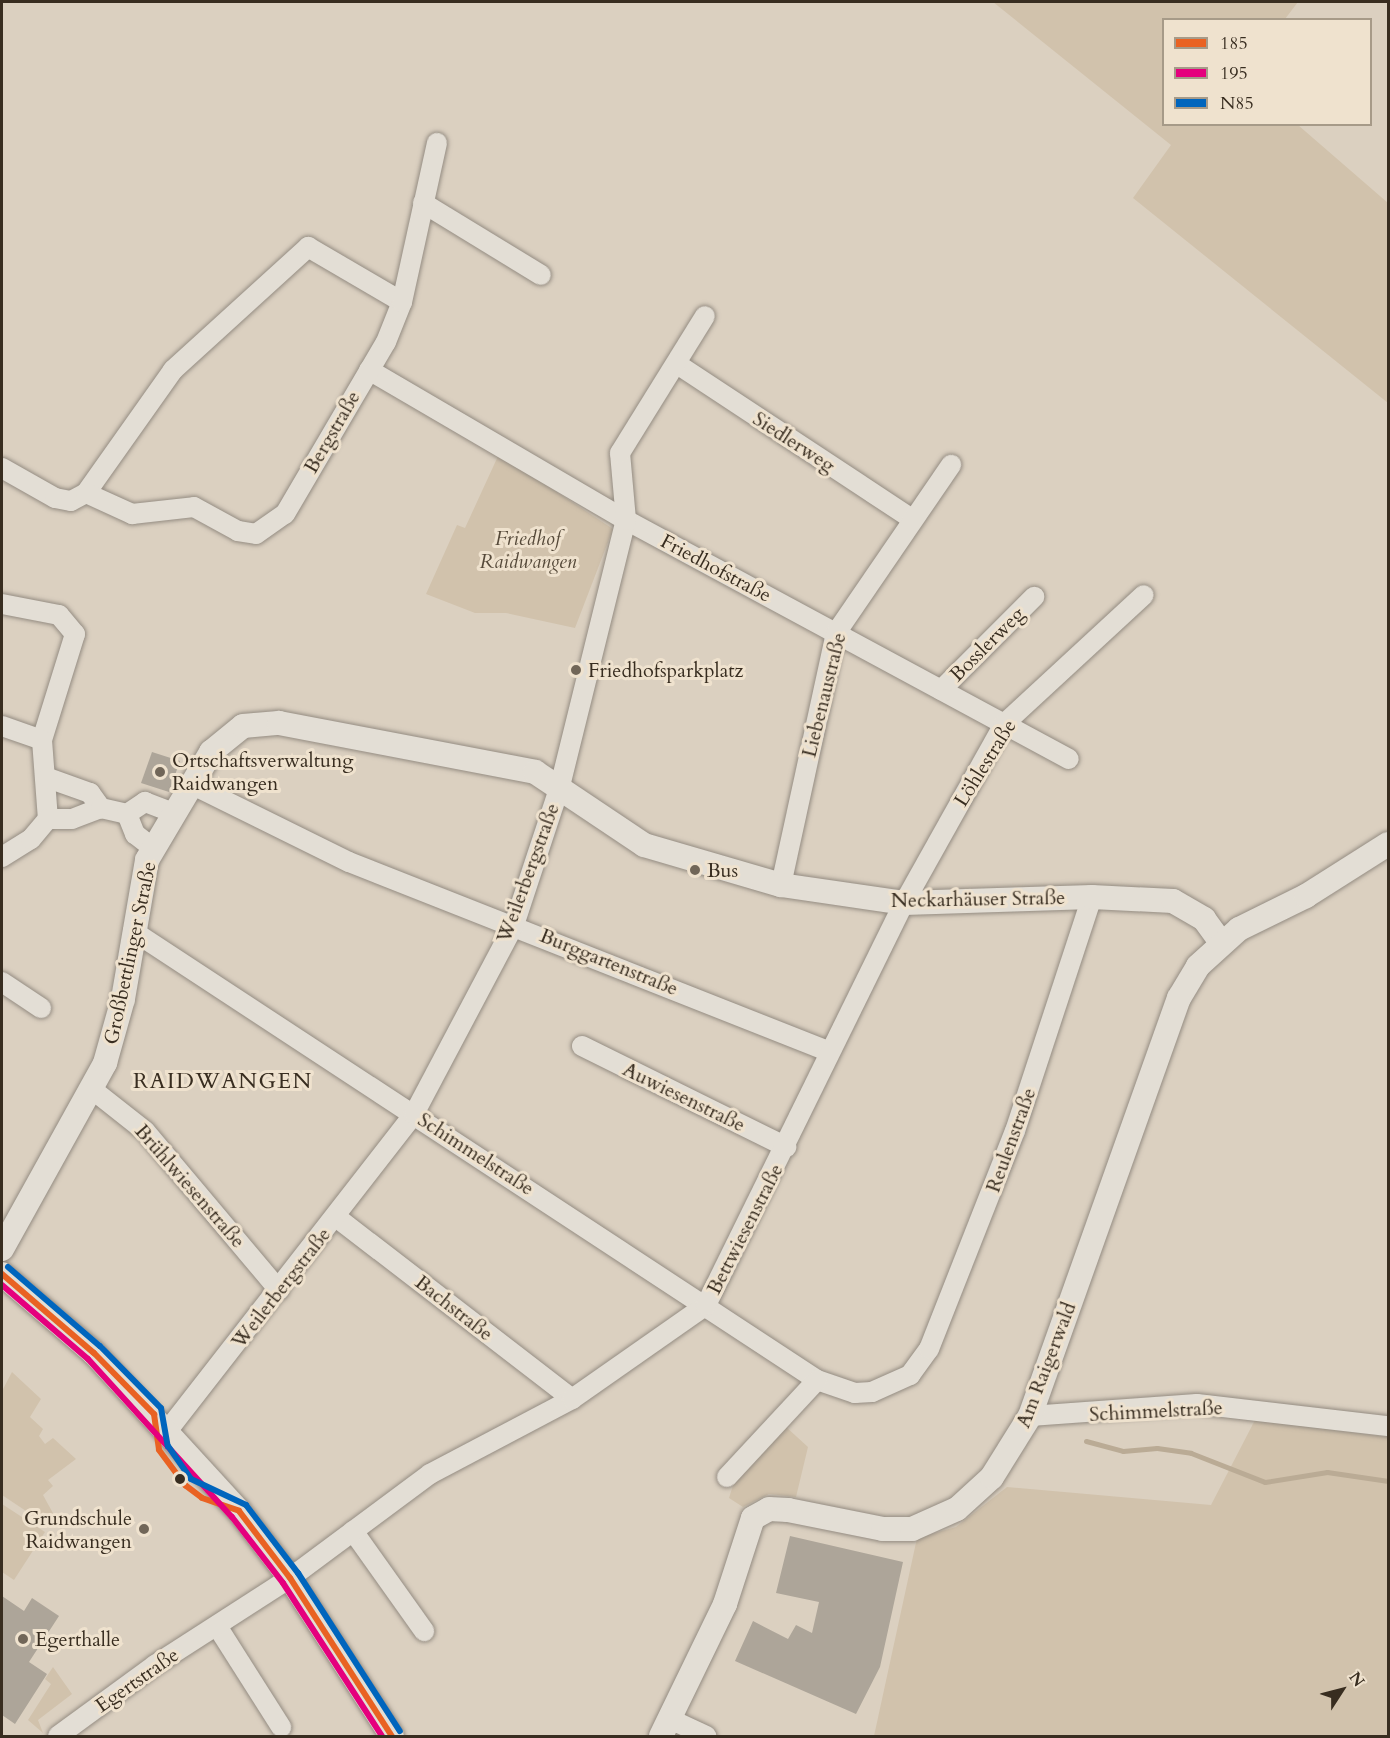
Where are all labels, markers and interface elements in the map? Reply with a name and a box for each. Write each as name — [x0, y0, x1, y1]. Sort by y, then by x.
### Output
legend — [1162, 18, 1372, 126]
text: 185 — [1220, 31, 1248, 56]
text: 195 — [1220, 61, 1248, 86]
text: N85 — [1220, 91, 1254, 116]
street label: Bergstraße — [299, 387, 365, 477]
street label: Siedlerweg — [748, 407, 840, 477]
park label: Friedhof Raidwangen — [480, 526, 576, 573]
street label: Friedhofstraße — [657, 529, 775, 607]
street label: Bosslerweg — [945, 602, 1029, 686]
street label: Liebenaustraße — [797, 630, 851, 760]
place label: Friedhofsparkplatz — [588, 658, 744, 682]
marker: Friedhofsparkplatz — [569, 663, 583, 677]
street label: Löhlestraße — [949, 715, 1021, 811]
place label: Ortschaftsverwaltung Raidwangen — [172, 748, 354, 795]
marker: Ortschaftsverwaltung Raidwangen — [153, 765, 167, 779]
street label: Weilerbergstraße — [492, 800, 564, 946]
place label: Bus — [707, 858, 738, 882]
street label: Großbettlinger Straße — [99, 859, 161, 1047]
marker: Bus — [688, 863, 702, 877]
street label: Neckarhäuser Straße — [891, 885, 1065, 913]
street label: Burggartenstraße — [536, 923, 682, 1001]
street label: Auwiesenstraße — [619, 1057, 749, 1137]
district label: RAIDWANGEN — [133, 1069, 313, 1095]
street label: Reulenstraße — [981, 1084, 1041, 1196]
street label: Schimmelstraße — [413, 1108, 539, 1200]
street label: Brühlwiesenstraße — [130, 1119, 250, 1253]
street label: Bettwiesenstraße — [702, 1160, 788, 1298]
street label: Weilerbergstraße — [226, 1223, 336, 1353]
street label: Bachstraße — [410, 1270, 498, 1346]
street label: Am Raigerwald — [1011, 1299, 1081, 1431]
street label: Schimmelstraße — [1089, 1396, 1223, 1426]
unlabelled marker — [174, 1473, 186, 1485]
place label: Grundschule Raidwangen — [24, 1506, 132, 1553]
marker: Grundschule Raidwangen — [137, 1522, 151, 1536]
place label: Egerthalle — [35, 1627, 120, 1651]
marker: Egerthalle — [16, 1632, 30, 1646]
street label: Egertstraße — [91, 1643, 183, 1717]
north arrow — [1312, 1660, 1372, 1720]
text: N — [1344, 1667, 1370, 1691]

